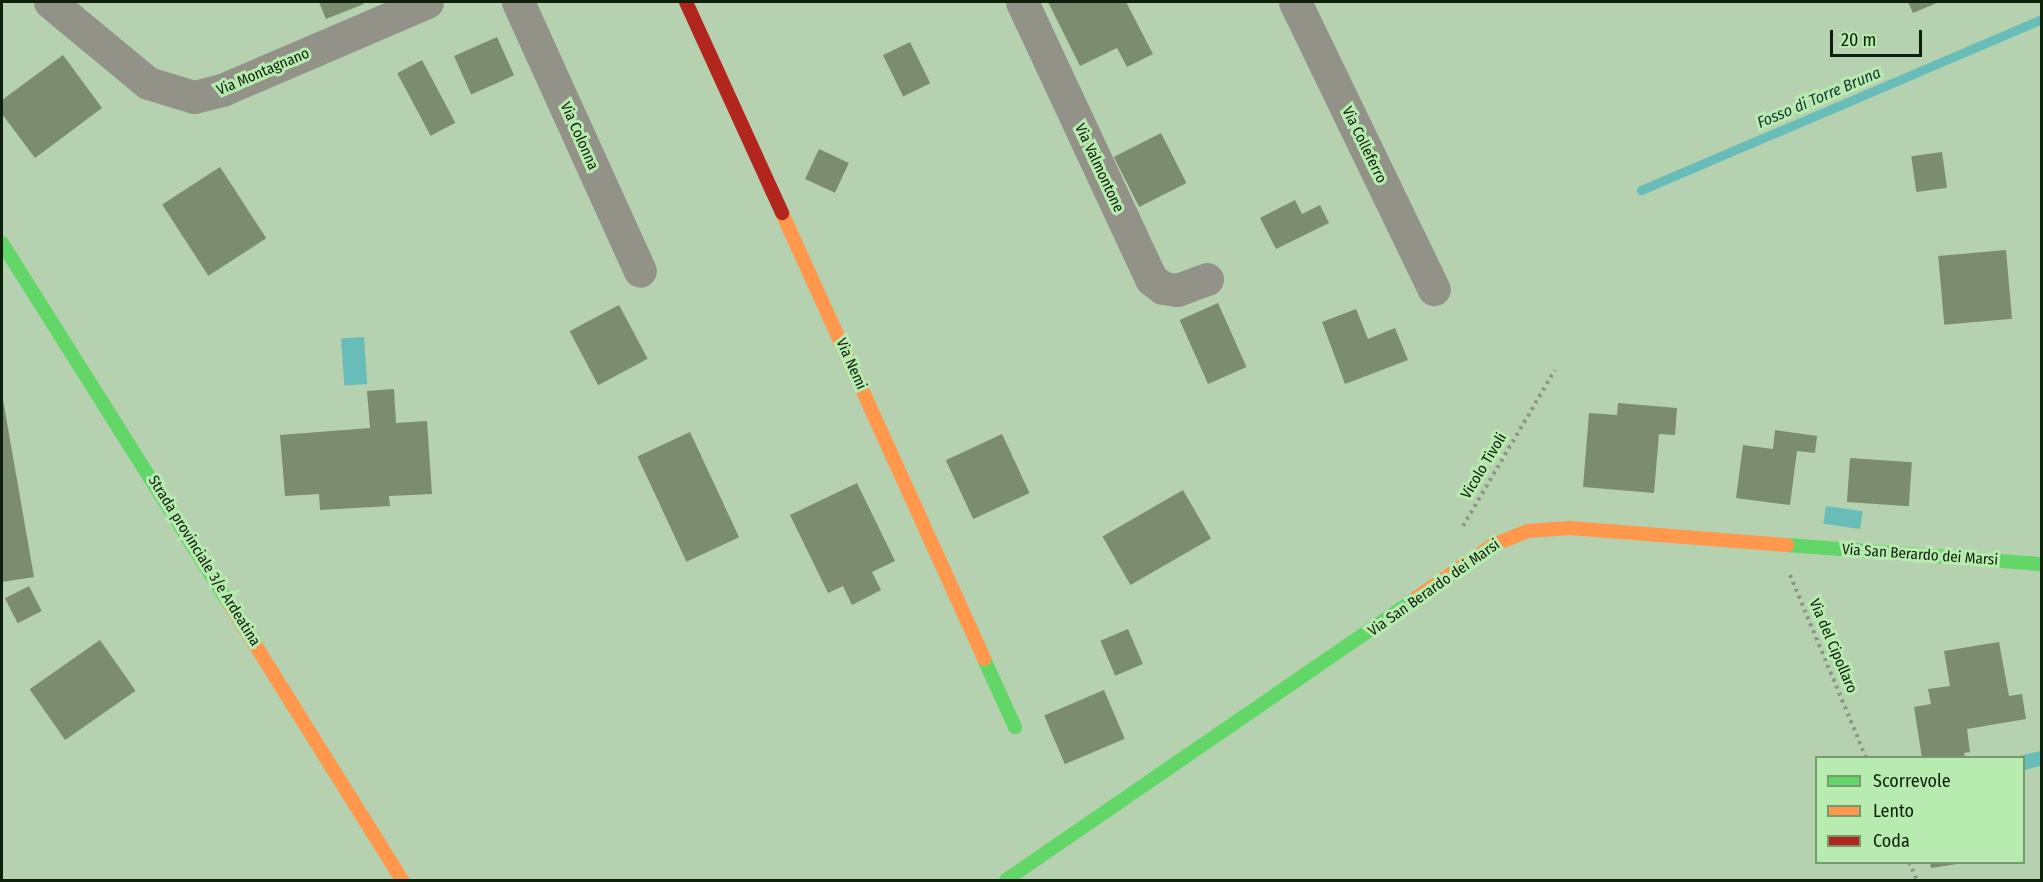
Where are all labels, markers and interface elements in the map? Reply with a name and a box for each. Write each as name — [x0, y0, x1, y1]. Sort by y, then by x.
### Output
scale bar — [1833, 18, 1924, 56]
text: 20 m — [1841, 29, 1876, 51]
street label: Via Montagnano — [214, 44, 312, 100]
water label: Fosso di Torre Bruna — [1754, 63, 1884, 133]
street label: Via Colonna — [556, 99, 602, 173]
street label: Via Colleferro — [1338, 104, 1390, 186]
street label: Via Valmontone — [1071, 121, 1127, 215]
street label: Via Nemi — [832, 336, 870, 392]
street label: Vicolo Tivoli — [1457, 430, 1511, 502]
street label: Strada provinciale 3/e Ardeatina — [144, 472, 264, 650]
street label: Via San Berardo dei Marsi — [1365, 536, 1503, 640]
street label: Via San Berardo dei Marsi — [1841, 541, 1999, 569]
street label: Via del Cipollaro — [1805, 596, 1861, 696]
legend — [1815, 756, 2025, 864]
text: Scorrevole — [1873, 770, 1951, 792]
text: Lento — [1873, 800, 1914, 822]
text: Coda — [1873, 830, 1910, 852]

